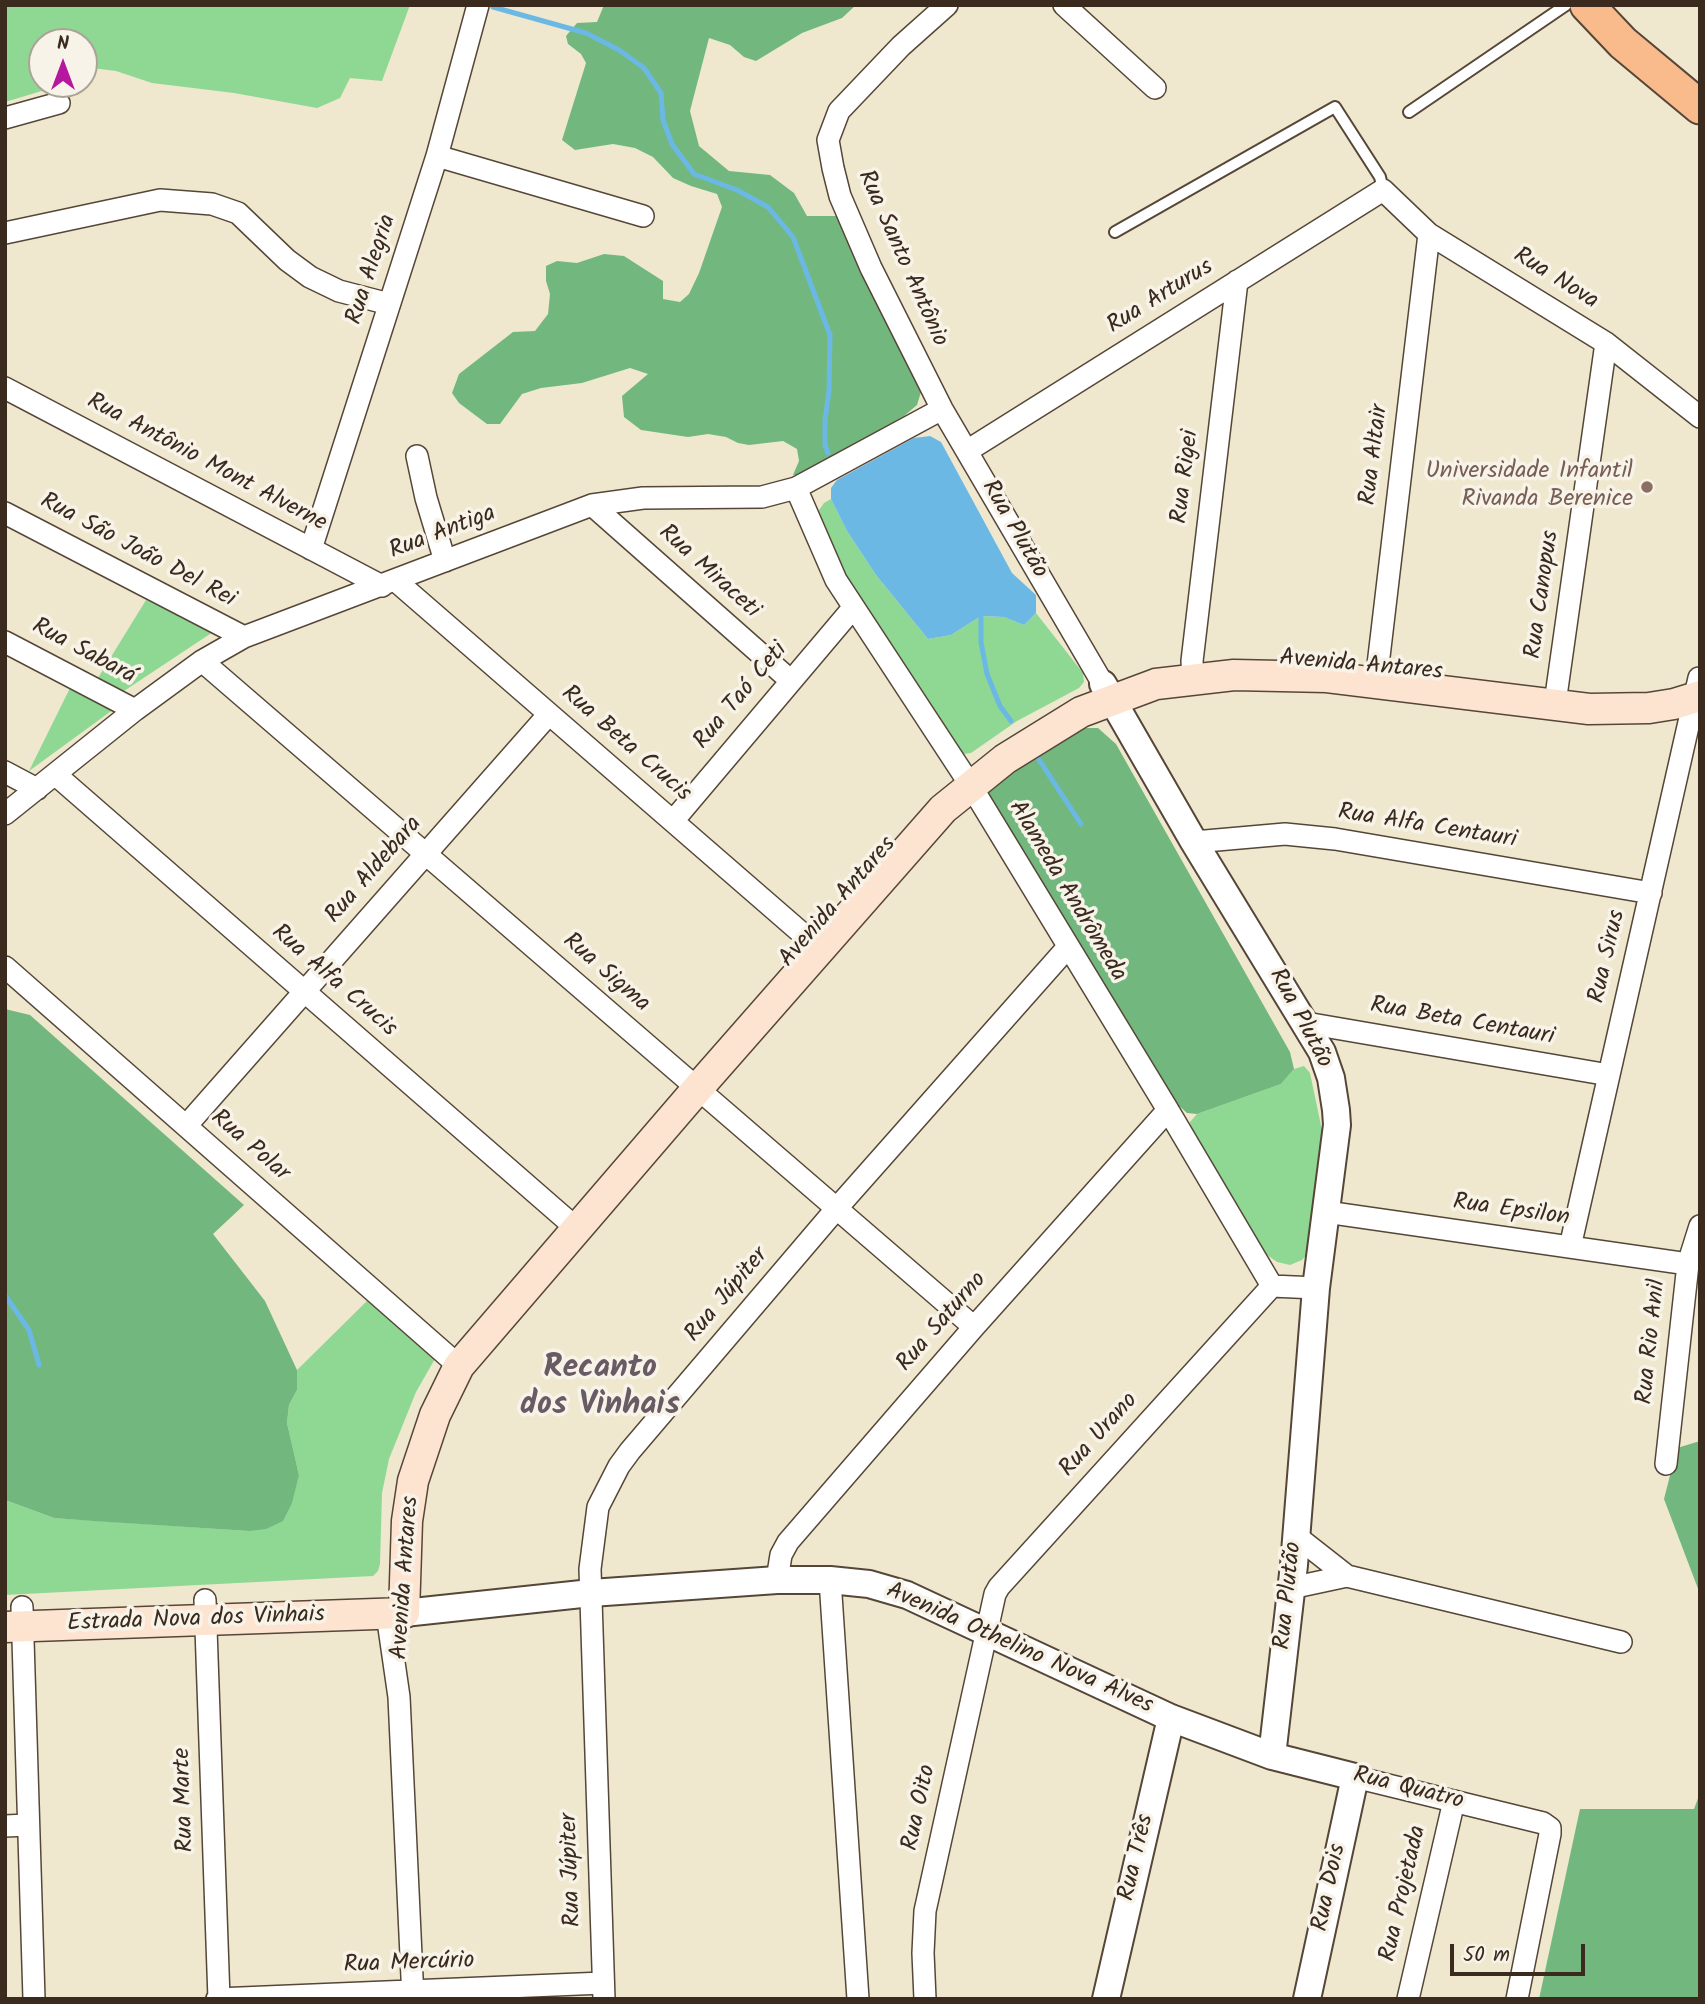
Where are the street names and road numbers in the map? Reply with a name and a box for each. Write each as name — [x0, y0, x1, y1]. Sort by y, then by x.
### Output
street label: Rua Santo Antônio — [849, 166, 953, 352]
street label: Rua Alegria — [342, 211, 404, 329]
street label: Rua Nova — [1507, 243, 1603, 317]
street label: Rua Arturus — [1103, 254, 1219, 342]
street label: Rua Antônio Mont Alverne — [81, 389, 331, 539]
street label: Rua Altair — [1356, 403, 1396, 507]
street label: Rua Rigei — [1167, 429, 1207, 525]
street label: Rua Plutão — [973, 476, 1053, 584]
street label: Rua São João Del Rei — [34, 488, 240, 616]
street label: Rua Antiga — [386, 501, 500, 567]
street label: Rua Miraceti — [651, 520, 765, 626]
street label: Rua Canopus — [1521, 529, 1567, 661]
street label: Rua Sabará — [26, 614, 140, 692]
street label: Rua Taó Ceti — [689, 637, 795, 757]
street label: Avenida Antares — [1278, 646, 1444, 688]
street label: Rua Beta Crucis — [554, 681, 696, 809]
street label: Alameda Andrômeda — [1001, 796, 1131, 988]
street label: Rua Alfa Centauri — [1336, 800, 1518, 856]
street label: Rua Aldebara — [321, 811, 429, 931]
street label: Avenida Antares — [774, 832, 904, 974]
street label: Rua Sirus — [1584, 908, 1634, 1006]
street label: Rua Alfa Crucis — [264, 920, 402, 1044]
street label: Rua Sigma — [555, 928, 655, 1020]
street label: Rua Plutão — [1261, 964, 1337, 1074]
street label: Rua Beta Centauri — [1368, 993, 1556, 1053]
street label: Rua Polar — [204, 1105, 294, 1189]
street label: Rua Epsilon — [1451, 1190, 1571, 1234]
street label: Rua Júpiter — [680, 1243, 776, 1349]
street label: Rua Saturno — [892, 1267, 994, 1379]
street label: Rua Rio Anil — [1632, 1278, 1674, 1406]
street label: Rua Urano — [1055, 1388, 1145, 1484]
street label: Avenida Antares — [387, 1495, 427, 1661]
street label: Rua Plutão — [1270, 1541, 1310, 1651]
street label: Avenida Othelino Nova Alves — [881, 1578, 1157, 1722]
street label: Estrada Nova dos Vinhais — [67, 1602, 325, 1640]
street label: Rua Marte — [170, 1747, 202, 1853]
street label: Rua Oito — [898, 1762, 944, 1854]
street label: Rua Quatro — [1350, 1762, 1466, 1818]
street label: Rua Júpiter — [557, 1812, 589, 1928]
street label: Rua Três — [1114, 1812, 1162, 1904]
street label: Rua Projetada — [1375, 1823, 1435, 1965]
street label: Rua Dois — [1308, 1842, 1354, 1934]
street label: Rua Mercúrio — [343, 1948, 475, 1982]

